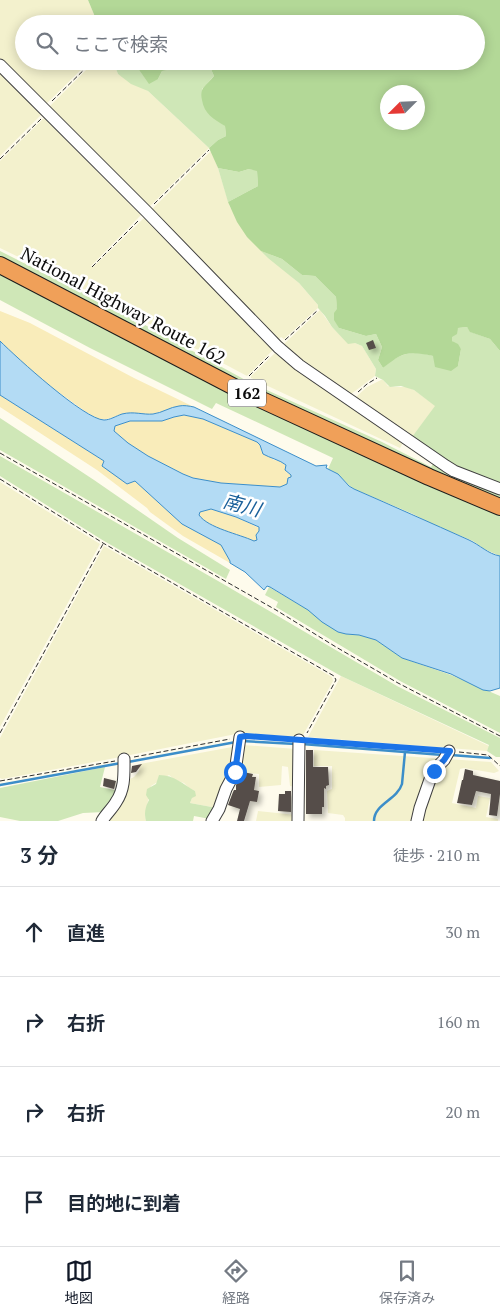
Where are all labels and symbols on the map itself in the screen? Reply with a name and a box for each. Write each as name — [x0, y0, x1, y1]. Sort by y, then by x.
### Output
north arrow — [380, 85, 425, 130]
street label: National Highway Route 162 — [17, 241, 230, 369]
road number: 162 — [228, 379, 266, 406]
water label: 南川 — [221, 488, 266, 522]
route end — [423, 760, 446, 783]
route start — [224, 761, 247, 784]

